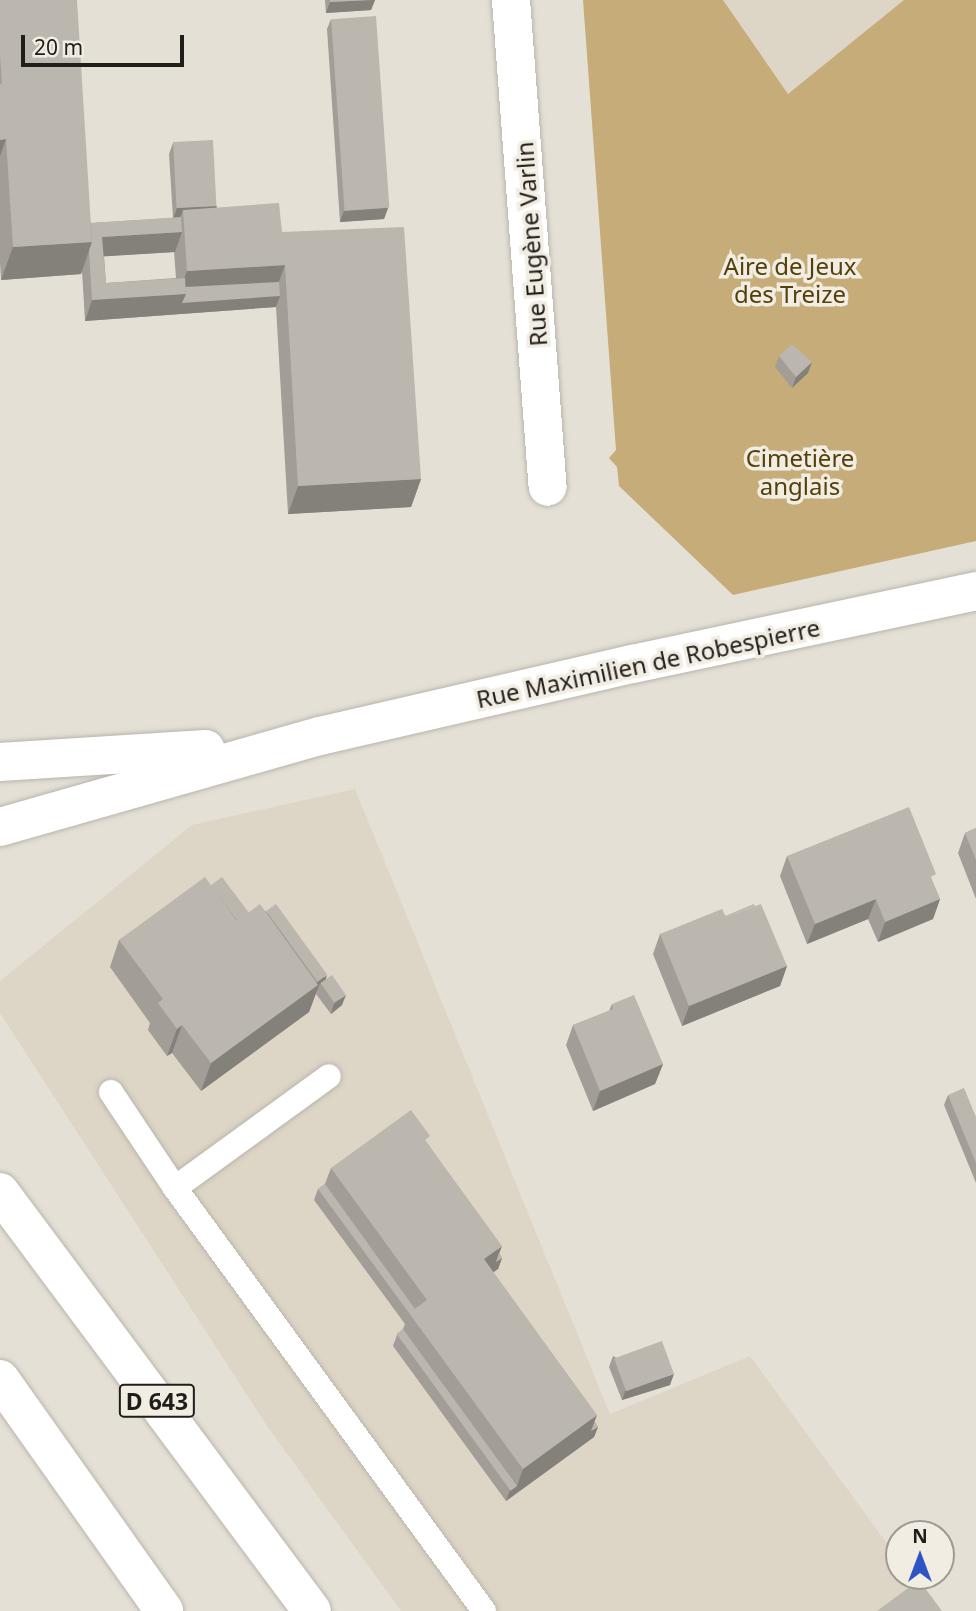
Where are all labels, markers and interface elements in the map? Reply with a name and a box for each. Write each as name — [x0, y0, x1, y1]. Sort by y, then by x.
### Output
scale bar — [24, 21, 187, 65]
text: 20 m — [34, 33, 83, 61]
street label: Rue Eugène Varlin — [509, 141, 553, 347]
park label: Aire de Jeux des Treize — [724, 252, 856, 308]
park label: Cimetière anglais — [746, 444, 854, 500]
street label: Rue Maximilien de Robespierre — [474, 612, 822, 714]
road number: D 643 — [118, 1382, 196, 1420]
north arrow — [885, 1520, 955, 1590]
text: N — [912, 1523, 928, 1549]

